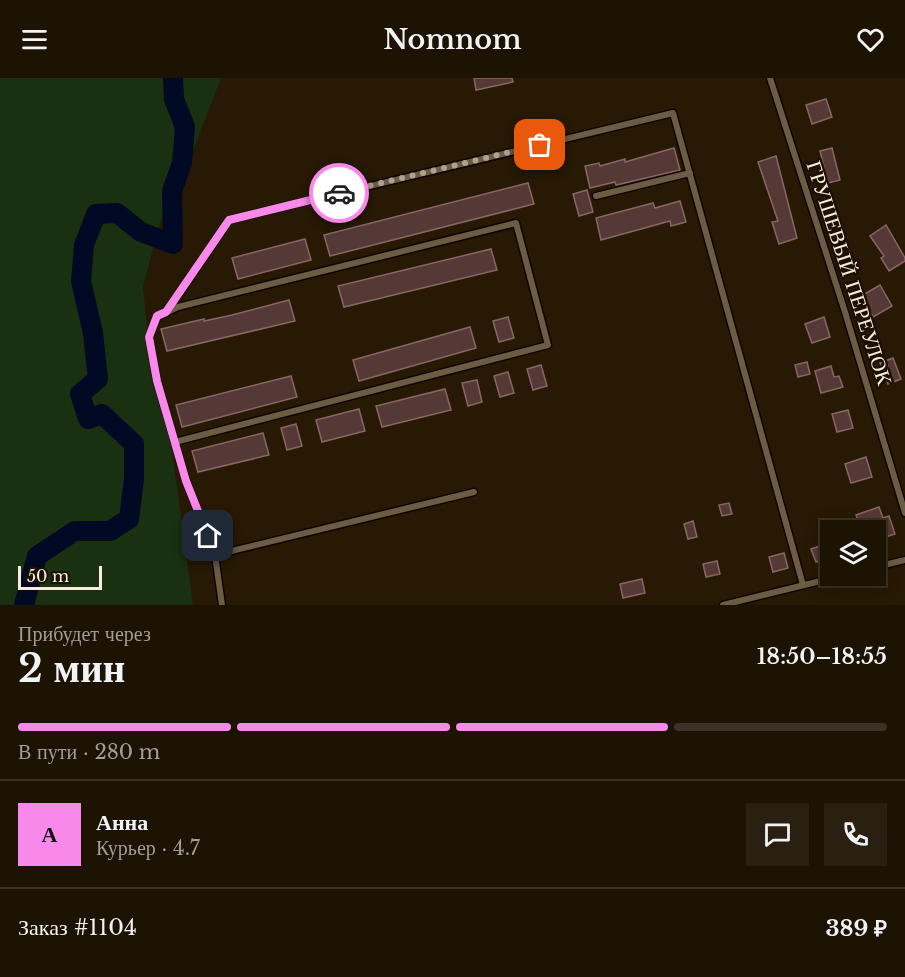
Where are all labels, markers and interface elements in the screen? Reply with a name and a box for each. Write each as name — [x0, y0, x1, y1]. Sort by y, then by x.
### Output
icon: menu — [18, 23, 51, 56]
text: Nomnom — [383, 23, 522, 56]
icon: heart — [854, 23, 887, 56]
pin — [514, 119, 565, 170]
icon: bag — [523, 128, 556, 161]
street label: ГРУШЕВЫЙ ПЕРЕУЛОК — [800, 158, 898, 389]
courier — [309, 163, 369, 223]
icon: car — [323, 177, 356, 210]
pin — [182, 510, 233, 561]
icon: home — [191, 519, 224, 552]
map controls — [820, 520, 886, 586]
button: layers — [820, 520, 886, 586]
scale bar — [18, 563, 102, 591]
text: 50 m — [27, 566, 69, 586]
text: Прибудет через — [18, 622, 151, 646]
text: 18:50–18:55 — [757, 643, 887, 670]
text: 2 мин — [18, 644, 125, 693]
text: В пути · 280 m — [18, 740, 160, 764]
button: chat — [746, 803, 809, 866]
button: phone — [824, 803, 887, 866]
text: Анна — [96, 809, 148, 836]
text: А — [42, 821, 57, 848]
text: Курьер · 4.7 — [96, 836, 200, 860]
text: Заказ #1104 — [18, 914, 137, 941]
text: 389 ₽ — [826, 915, 887, 942]

